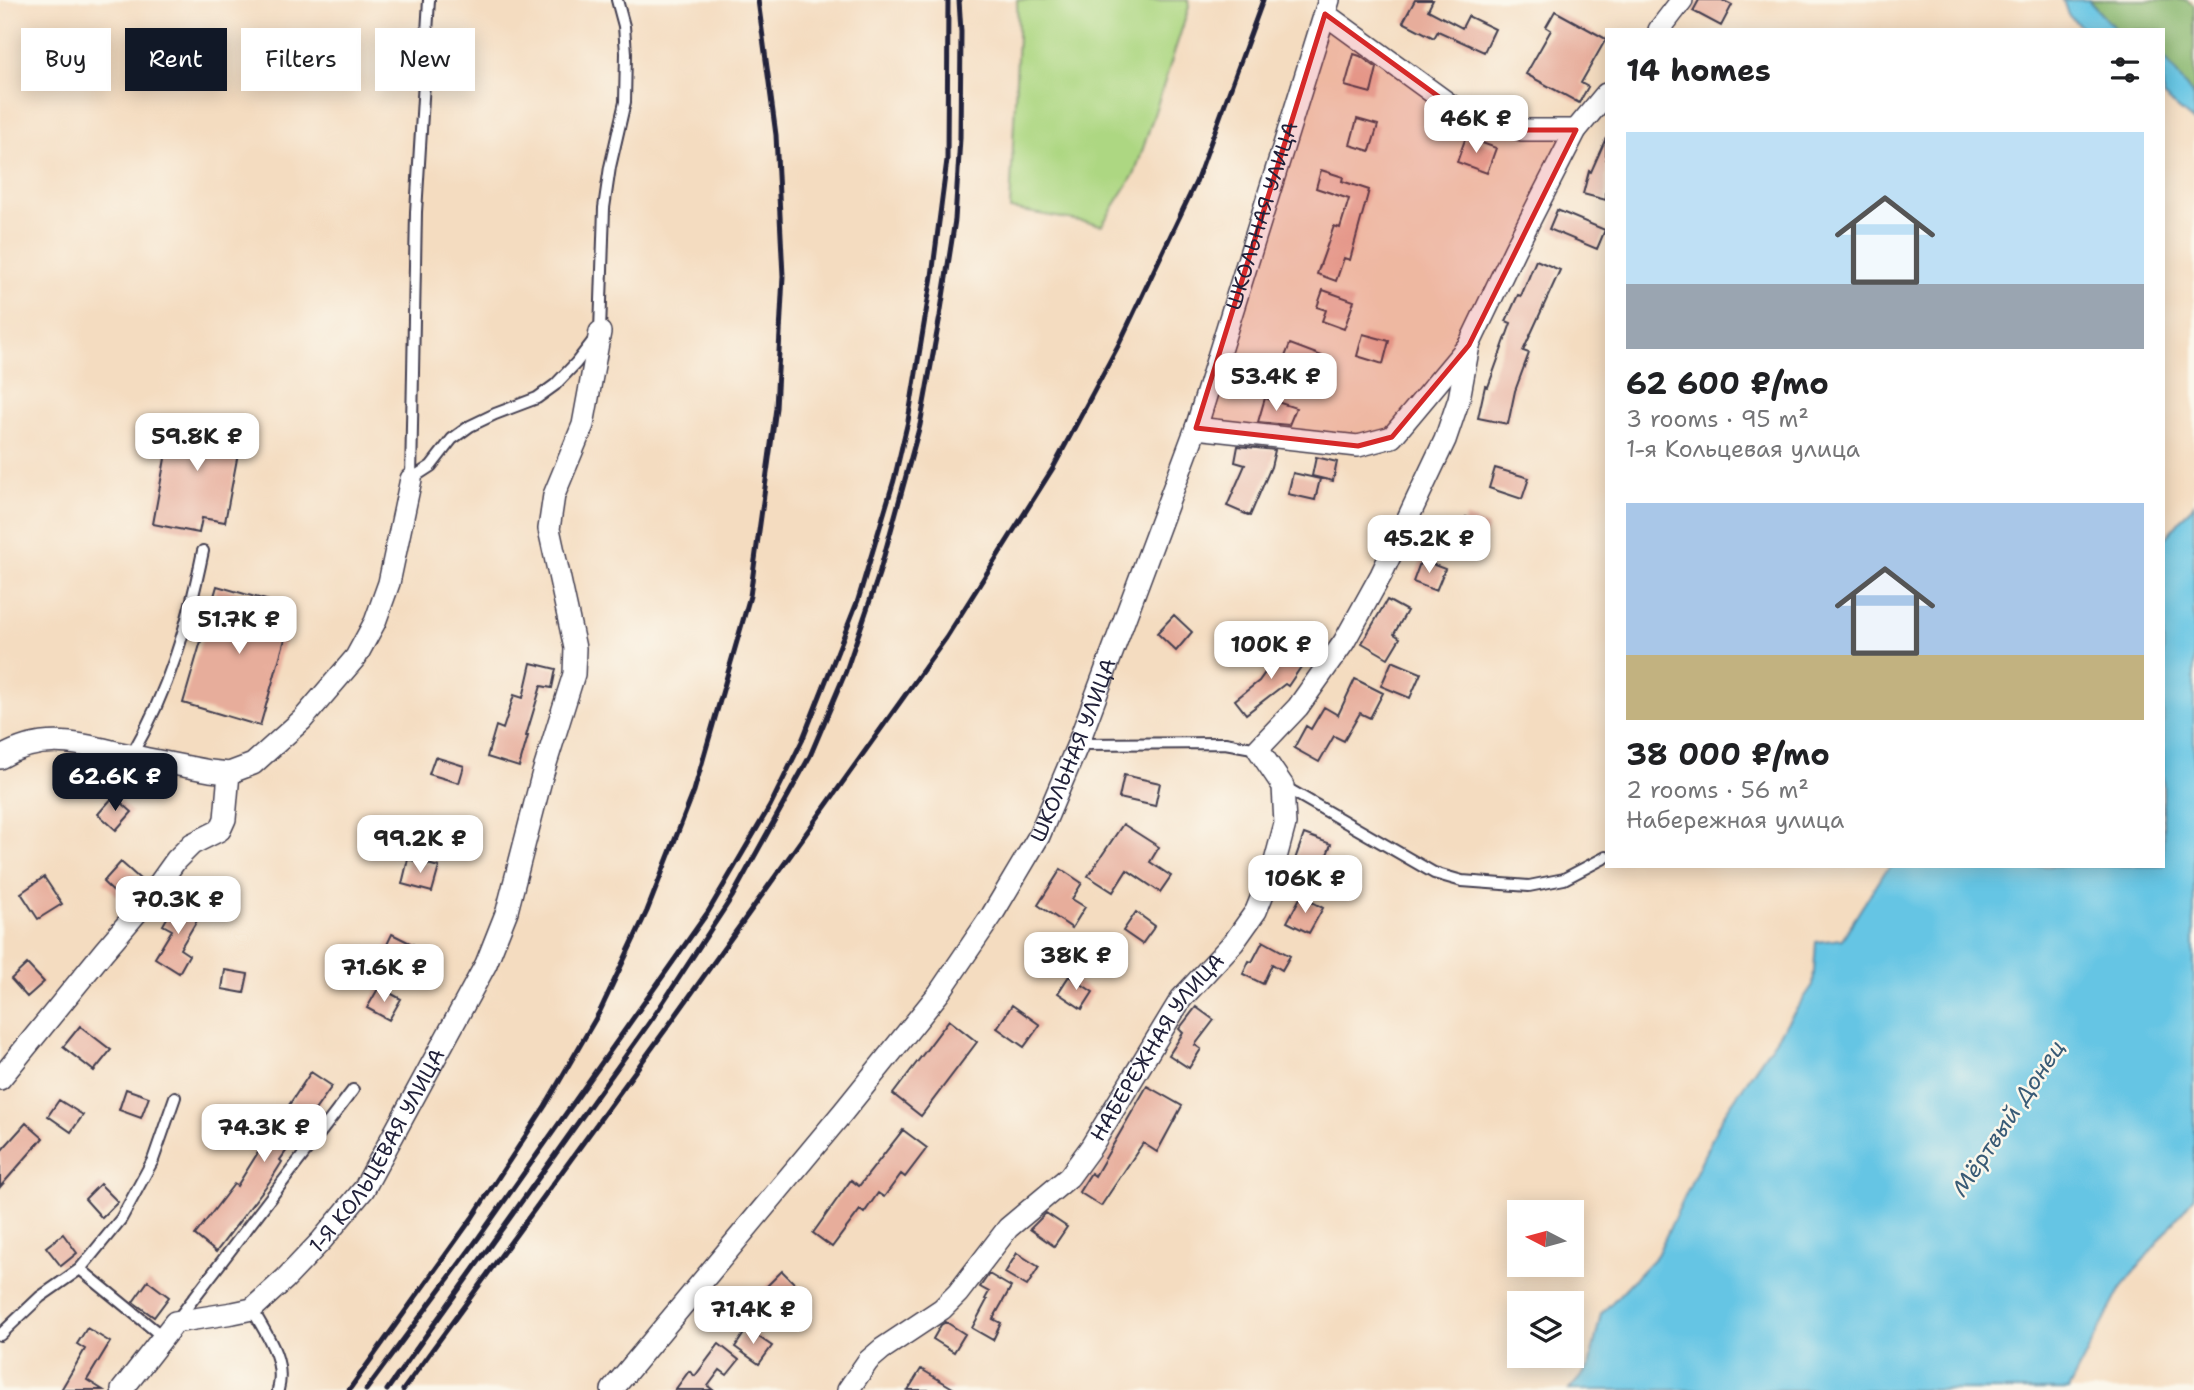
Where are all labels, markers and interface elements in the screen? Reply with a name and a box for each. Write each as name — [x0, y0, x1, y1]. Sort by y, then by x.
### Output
chip: Buy — [21, 28, 111, 91]
chip: Rent — [125, 28, 227, 91]
chip: Filters — [241, 28, 361, 91]
chip: New — [375, 28, 475, 91]
text: 14 homes — [1626, 50, 1771, 91]
icon: filters — [2106, 51, 2144, 89]
pin: 46K ₽ — [1427, 96, 1525, 155]
text: 46K ₽ — [1440, 103, 1512, 133]
street label: ШКОЛЬНАЯ УЛИЦА — [1219, 118, 1304, 314]
icon: home — [1822, 177, 1948, 303]
pin: 53.4K ₽ — [1211, 354, 1341, 413]
text: 53.4K ₽ — [1231, 361, 1321, 391]
text: 62 600 ₽/mo — [1626, 363, 1829, 404]
text: 3 rooms · 95 m² — [1626, 404, 1809, 434]
pin: 59.8K ₽ — [132, 414, 262, 473]
text: 59.8K ₽ — [151, 421, 243, 451]
text: 1-я Кольцевая улица — [1626, 434, 1860, 464]
pin: 45.2K ₽ — [1364, 516, 1494, 575]
text: 45.2K ₽ — [1383, 523, 1475, 553]
icon: home — [1822, 548, 1948, 674]
pin: 51.7K ₽ — [174, 596, 304, 656]
text: 51.7K ₽ — [198, 604, 280, 634]
pin: 100K ₽ — [1214, 622, 1328, 681]
text: 100K ₽ — [1230, 629, 1312, 659]
street label: ШКОЛЬНАЯ УЛИЦА — [1024, 654, 1123, 847]
text: 38 000 ₽/mo — [1626, 734, 1830, 775]
pin: 62.6K ₽ — [50, 754, 180, 813]
text: 62.6K ₽ — [68, 761, 162, 791]
text: 2 rooms · 56 m² — [1626, 775, 1809, 805]
text: Набережная улица — [1626, 805, 1844, 835]
pin: 99.2K ₽ — [355, 816, 485, 875]
text: 99.2K ₽ — [373, 823, 467, 853]
pin: 106K ₽ — [1248, 856, 1362, 915]
text: 106K ₽ — [1264, 863, 1346, 893]
pin: 70.3K ₽ — [113, 876, 243, 936]
text: 70.3K ₽ — [132, 884, 224, 914]
pin: 38K ₽ — [1027, 932, 1125, 992]
text: 38K ₽ — [1040, 940, 1112, 970]
pin: 71.6K ₽ — [319, 944, 449, 1004]
street label: НАБЕРЕЖНАЯ УЛИЦА — [1084, 947, 1230, 1147]
text: 71.6K ₽ — [341, 952, 427, 982]
water label: Мёртвый Донец — [1945, 1034, 2071, 1202]
street label: 1-Я КОЛЬЦЕВАЯ УЛИЦА — [303, 1044, 452, 1259]
pin: 74.3K ₽ — [199, 1104, 329, 1164]
text: 74.3K ₽ — [218, 1112, 310, 1142]
north arrow — [1507, 1200, 1584, 1278]
map controls — [1507, 1200, 1584, 1368]
pin: 71.4K ₽ — [688, 1286, 818, 1346]
button: layers — [1507, 1291, 1584, 1368]
text: 71.4K ₽ — [710, 1294, 796, 1324]

